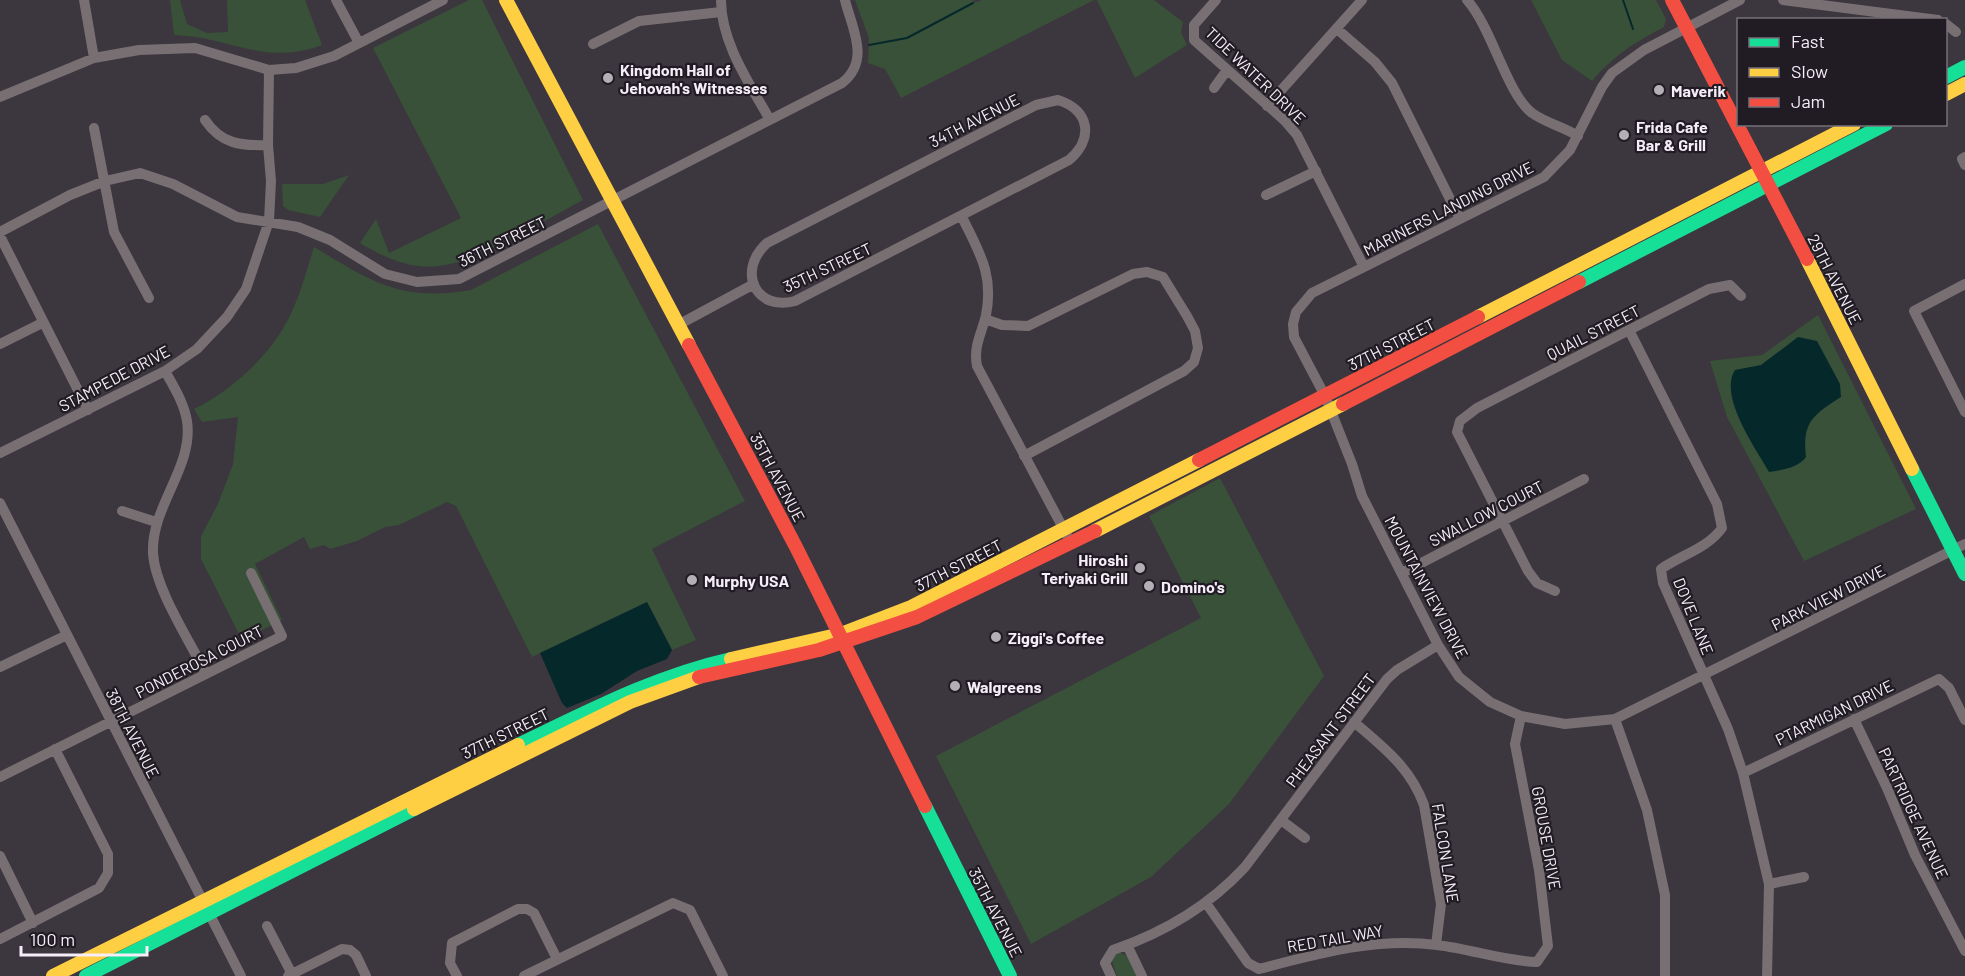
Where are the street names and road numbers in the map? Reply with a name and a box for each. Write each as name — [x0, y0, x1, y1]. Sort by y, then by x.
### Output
street label: TIDE WATER DRIVE — [1202, 22, 1310, 128]
street label: 34TH AVENUE — [926, 89, 1022, 151]
street label: MARINERS LANDING DRIVE — [1360, 157, 1536, 259]
street label: 36TH STREET — [455, 212, 549, 270]
street label: 29TH AVENUE — [1804, 231, 1866, 327]
street label: 35TH STREET — [780, 238, 874, 296]
street label: QUAIL STREET — [1543, 300, 1643, 364]
street label: 37TH STREET — [1344, 314, 1438, 374]
street label: STAMPEDE DRIVE — [55, 341, 173, 415]
street label: 35TH AVENUE — [747, 429, 809, 525]
street label: SWALLOW COURT — [1426, 476, 1546, 550]
street label: MOUNTAINVIEW DRIVE — [1381, 512, 1473, 662]
street label: 37TH STREET — [911, 535, 1005, 595]
street label: PARK VIEW DRIVE — [1768, 560, 1888, 634]
street label: DOVE LANE — [1670, 575, 1718, 657]
street label: PONDEROSA COURT — [132, 621, 266, 701]
street label: PHEASANT STREET — [1281, 669, 1379, 791]
street label: PTARMIGAN DRIVE — [1772, 675, 1896, 749]
street label: 38TH AVENUE — [102, 685, 164, 781]
street label: 37TH STREET — [458, 704, 552, 762]
street label: PARTRIDGE AVENUE — [1875, 744, 1953, 882]
street label: GROUSE DRIVE — [1529, 785, 1565, 891]
street label: FALCON LANE — [1429, 802, 1463, 904]
street label: 35TH AVENUE — [965, 864, 1027, 960]
street label: RED TAIL WAY — [1286, 920, 1384, 956]

